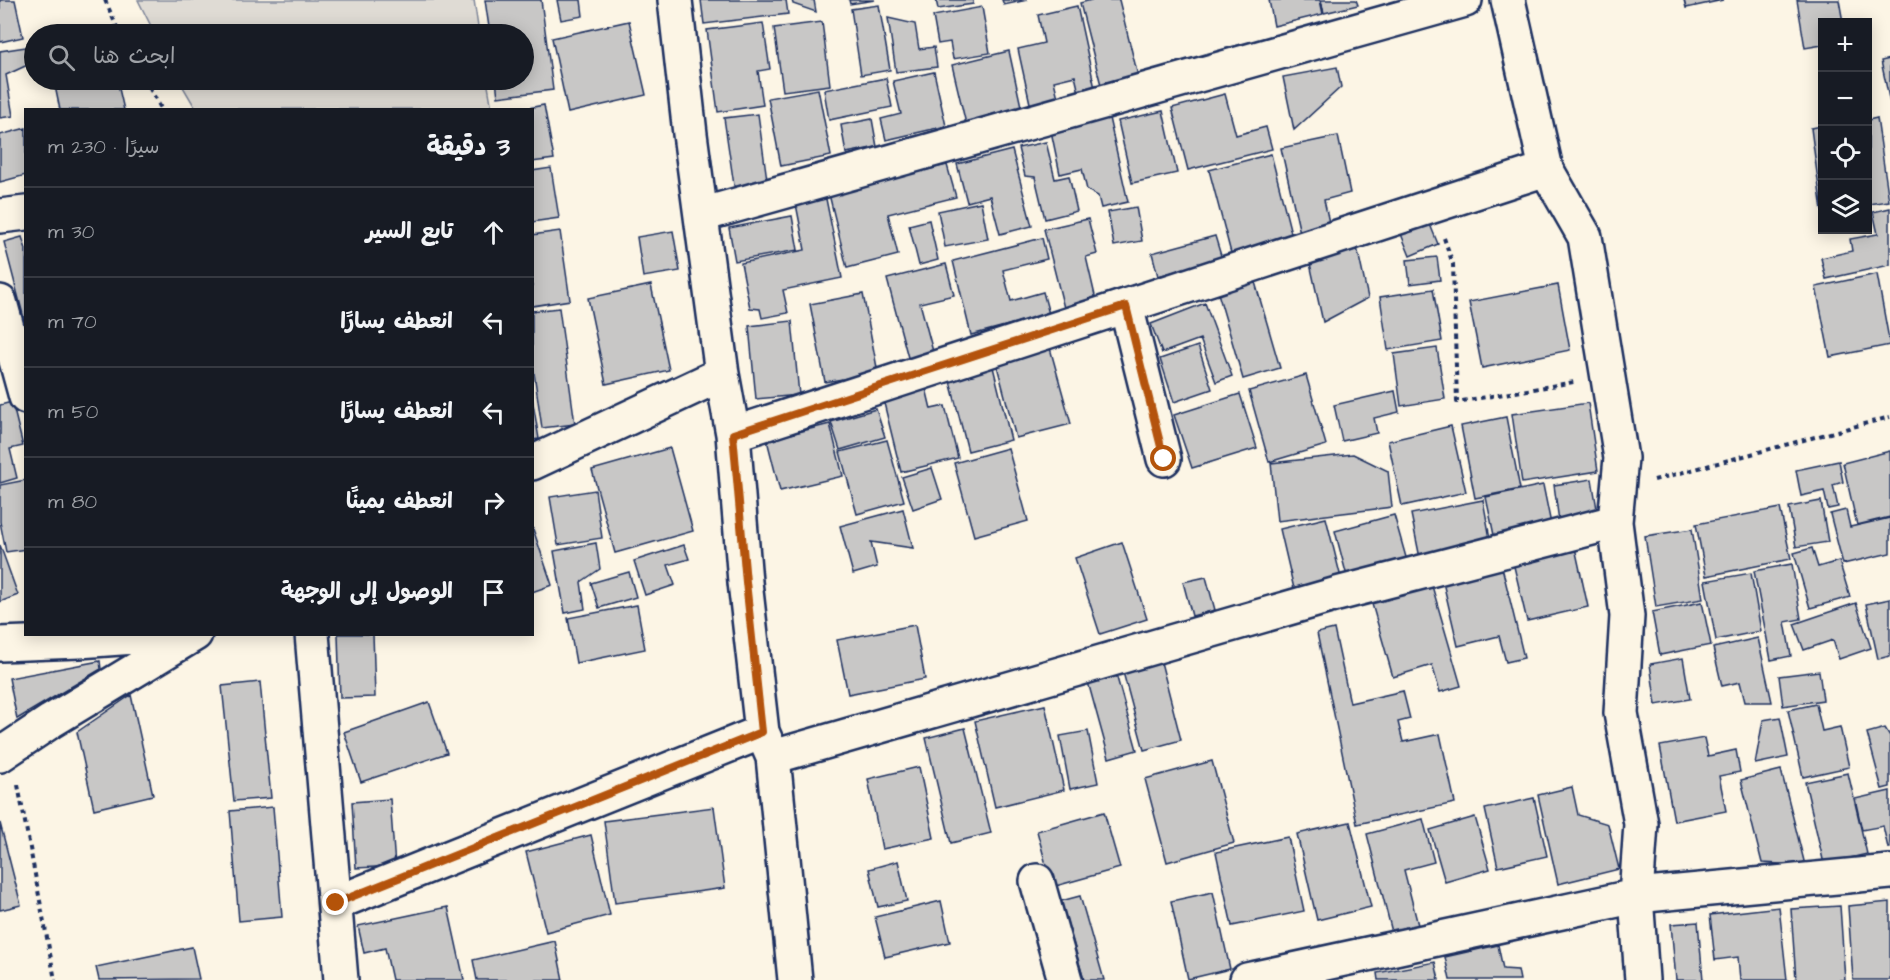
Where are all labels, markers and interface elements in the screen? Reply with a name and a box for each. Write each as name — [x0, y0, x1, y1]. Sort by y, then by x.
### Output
map controls — [1818, 18, 1872, 234]
button: + — [1818, 18, 1872, 72]
search box — [24, 24, 534, 90]
icon: search — [45, 41, 78, 74]
text: ابحث هنا — [93, 41, 175, 72]
button: − — [1818, 72, 1872, 126]
button: locate — [1818, 126, 1872, 180]
text: 3 دقيقة — [426, 129, 510, 165]
text: سيرًا · 230 m — [48, 133, 159, 161]
button: layers — [1818, 180, 1872, 234]
text: تابع السير — [366, 216, 453, 247]
icon: ahead — [477, 216, 510, 249]
text: 30 m — [48, 218, 94, 246]
text: انعطف يسارًا — [340, 306, 453, 337]
icon: left — [477, 306, 510, 339]
text: 70 m — [48, 308, 97, 336]
text: انعطف يسارًا — [340, 396, 453, 427]
icon: left — [477, 396, 510, 429]
text: 50 m — [48, 398, 98, 426]
route start — [1150, 445, 1176, 471]
text: انعطف يمينًا — [346, 486, 453, 517]
icon: right — [477, 486, 510, 519]
text: 80 m — [48, 488, 97, 516]
text: الوصول إلى الوجهة — [281, 576, 453, 607]
icon: arrive — [477, 576, 510, 609]
route end — [322, 889, 348, 915]

